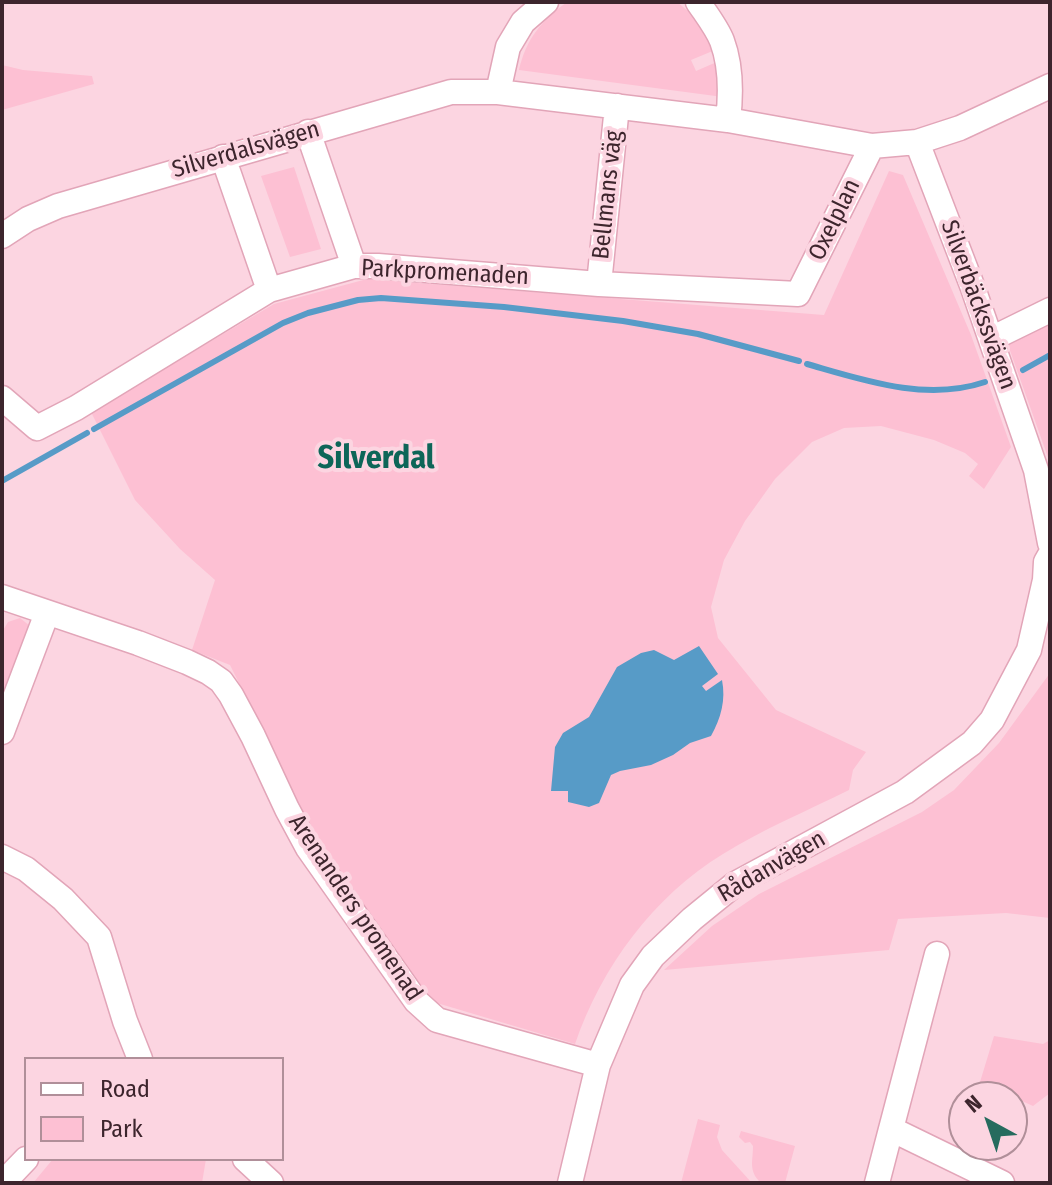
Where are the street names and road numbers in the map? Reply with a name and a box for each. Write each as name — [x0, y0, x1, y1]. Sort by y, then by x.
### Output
street label: Silverdalsvägen — [169, 115, 323, 185]
street label: Bellmans väg — [587, 129, 629, 261]
street label: Oxelplan — [803, 175, 867, 265]
street label: Silverbäckssvägen — [934, 217, 1022, 393]
street label: Parkpromenaden — [360, 254, 530, 292]
street label: Arenanders promenad — [282, 809, 428, 1007]
street label: Rådanvägen — [713, 825, 831, 909]

